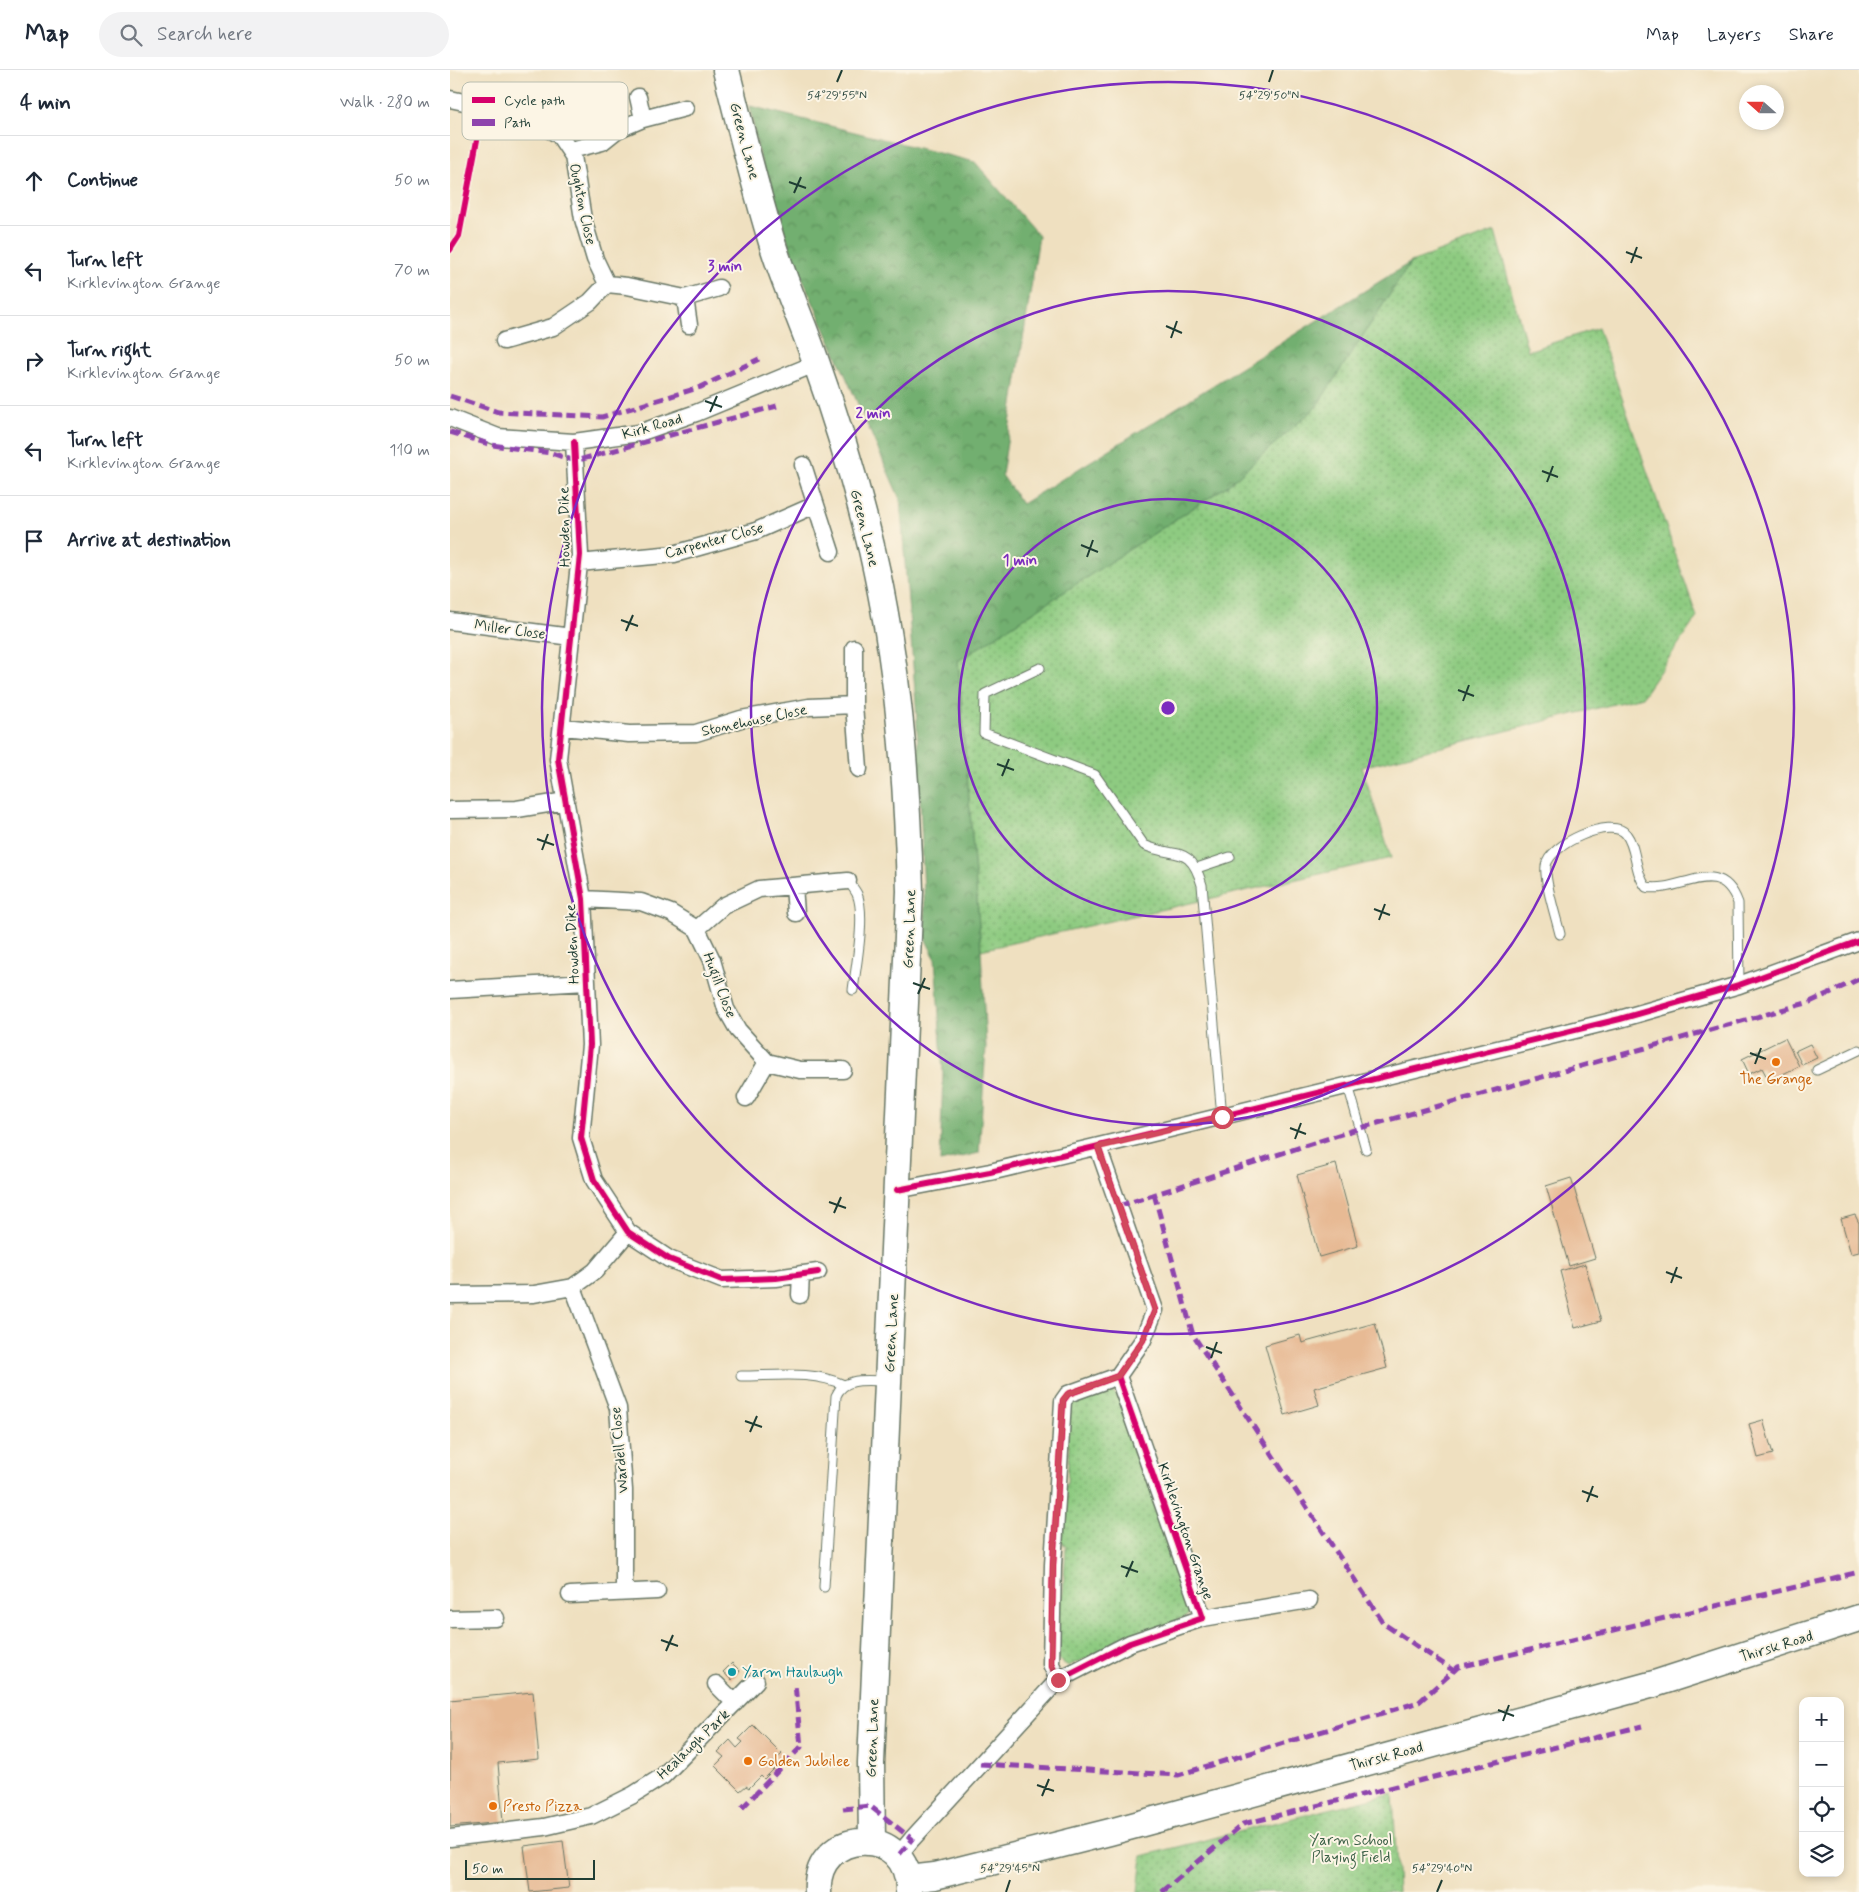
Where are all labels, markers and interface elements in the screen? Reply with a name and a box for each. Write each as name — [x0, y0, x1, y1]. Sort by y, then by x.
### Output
search box — [99, 12, 449, 57]
text: Map — [25, 19, 69, 50]
icon: search — [117, 21, 145, 49]
text: Search here — [157, 22, 253, 47]
text: Map — [1646, 23, 1679, 47]
text: Layers — [1707, 23, 1761, 47]
text: Share — [1789, 23, 1834, 47]
legend — [462, 82, 628, 140]
north arrow — [1739, 85, 1784, 130]
text: 54°29'55"N — [807, 88, 867, 104]
text: 54°29'50"N — [1239, 88, 1299, 104]
text: 4 min — [20, 89, 71, 117]
text: Walk · 280 m — [340, 92, 430, 113]
text: Cycle path — [504, 92, 565, 110]
street label: Green Lane — [724, 100, 764, 182]
text: Path — [504, 114, 531, 132]
street label: Oughton Close — [564, 162, 600, 247]
icon: ahead — [20, 167, 48, 195]
text: Continue — [67, 168, 138, 193]
text: 50 m — [394, 170, 430, 191]
text: Turn left — [67, 248, 143, 273]
icon: left — [20, 257, 48, 285]
text: 3 min — [708, 257, 742, 277]
text: 70 m — [394, 260, 430, 281]
text: Kirklevington Grange — [67, 273, 220, 294]
text: Turn right — [67, 338, 151, 363]
icon: right — [20, 347, 48, 375]
text: 50 m — [394, 350, 430, 371]
text: Kirklevington Grange — [67, 363, 220, 384]
text: 2 min — [855, 404, 891, 424]
street label: Kirk Road — [620, 409, 685, 445]
text: Turn left — [67, 428, 143, 453]
icon: left — [20, 437, 48, 465]
text: 110 m — [389, 440, 430, 461]
text: Kirklevington Grange — [67, 453, 220, 474]
street label: Howden Dike — [554, 487, 576, 567]
street label: Green Lane — [845, 487, 883, 569]
street label: Carpenter Close — [663, 518, 766, 564]
icon: arrive — [20, 527, 48, 555]
text: Arrive at destination — [67, 528, 231, 553]
text: 1 min — [1003, 551, 1037, 571]
street label: Miller Close — [473, 615, 547, 645]
centre of rings — [1159, 699, 1177, 717]
street label: Stonehouse Close — [700, 700, 809, 742]
street label: Green Lane — [899, 889, 921, 969]
street label: Howden Dike — [561, 903, 585, 985]
street label: Hugill Close — [696, 950, 741, 1022]
marker: The Grange — [1770, 1056, 1782, 1068]
place label: The Grange — [1739, 1070, 1813, 1091]
route start — [1211, 1106, 1234, 1129]
street label: Green Lane — [880, 1293, 904, 1373]
street label: Wardell Close — [606, 1406, 634, 1494]
street label: Kirklevington Grange — [1152, 1460, 1218, 1603]
street label: Thirsk Road — [1737, 1626, 1816, 1668]
place label: Yarm Haulaugh — [742, 1663, 843, 1684]
marker: Yarm Haulaugh — [726, 1666, 738, 1678]
route end — [1047, 1669, 1070, 1692]
map controls — [1799, 1697, 1844, 1877]
button: + — [1799, 1697, 1844, 1742]
street label: Green Lane — [862, 1698, 884, 1778]
street label: Healaugh Park — [653, 1705, 735, 1785]
street label: Thirsk Road — [1347, 1737, 1426, 1776]
button: − — [1799, 1742, 1844, 1787]
place label: Golden Jubilee — [758, 1752, 850, 1772]
marker: Golden Jubilee — [742, 1755, 754, 1767]
button: locate — [1799, 1787, 1844, 1832]
place label: Presto Pizza — [503, 1797, 583, 1817]
marker: Presto Pizza — [487, 1800, 499, 1812]
park label: Yarm School Playing Field — [1310, 1831, 1392, 1869]
button: layers — [1799, 1832, 1844, 1877]
scale bar — [465, 1857, 595, 1880]
text: 50 m — [472, 1860, 503, 1878]
text: 54°29'45"N — [980, 1861, 1040, 1877]
text: 54°29'40"N — [1412, 1861, 1472, 1877]

